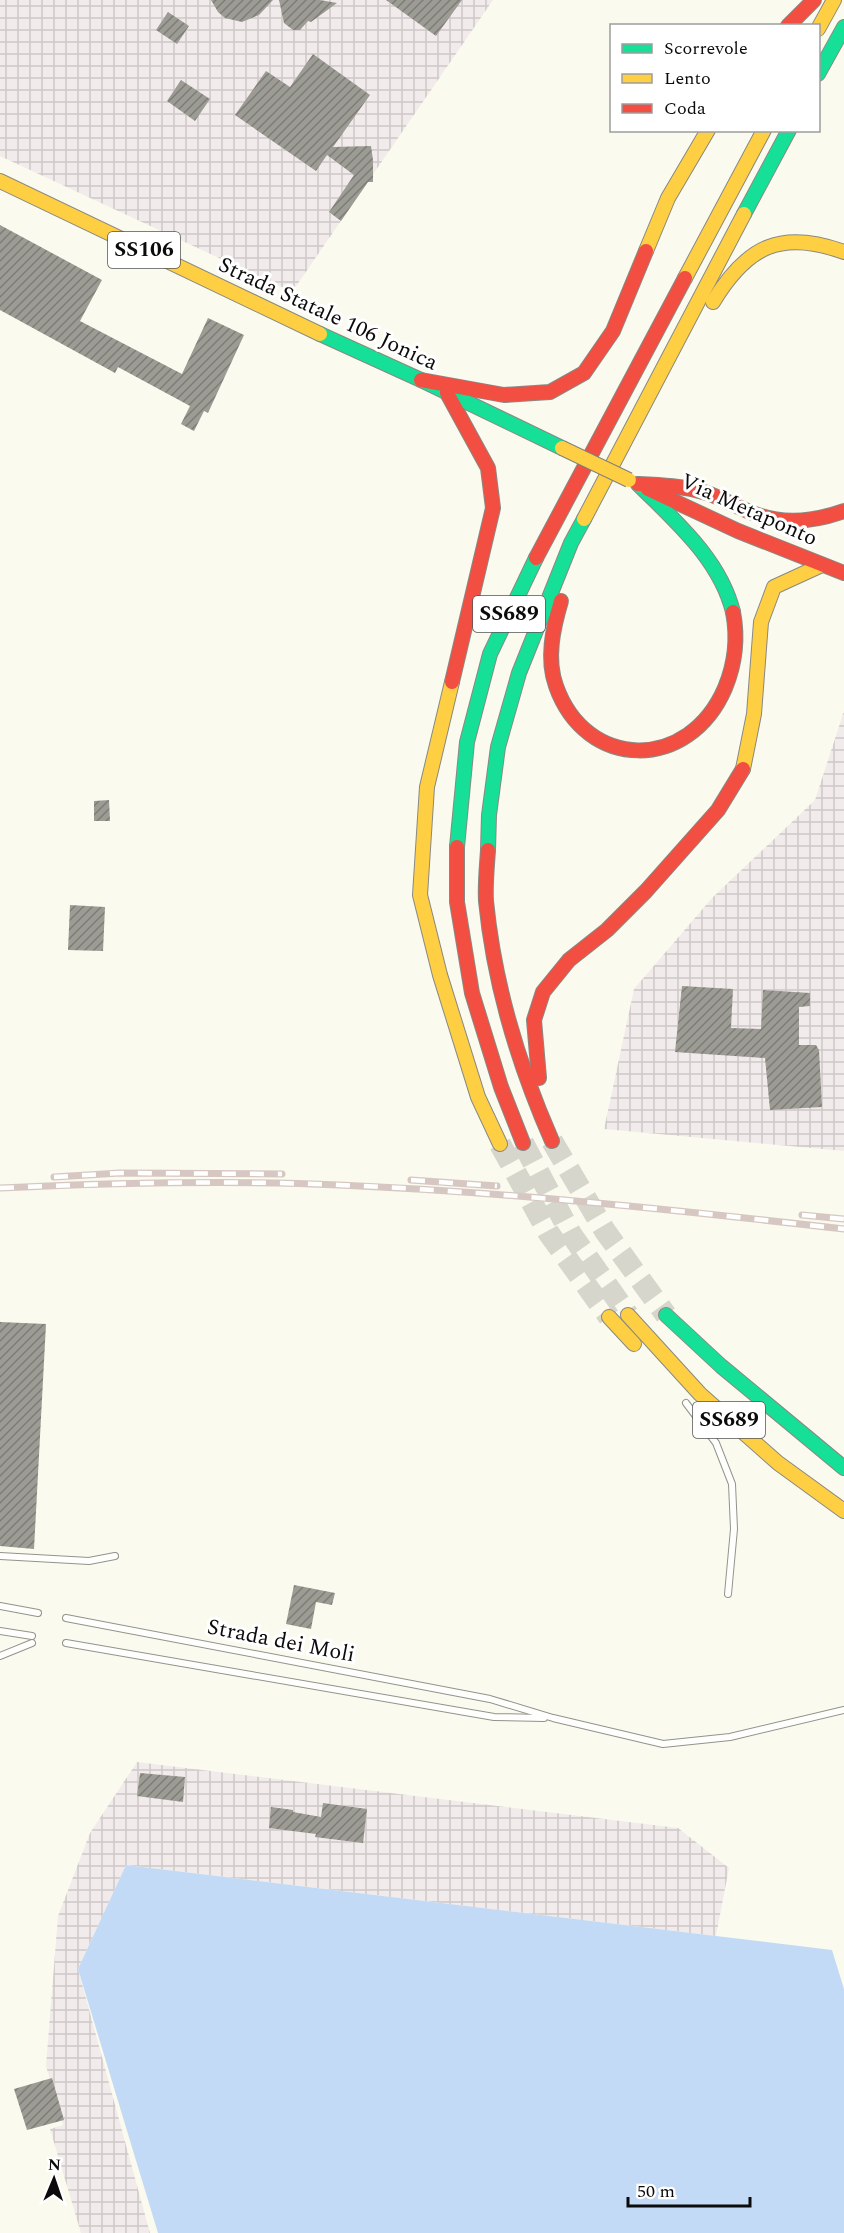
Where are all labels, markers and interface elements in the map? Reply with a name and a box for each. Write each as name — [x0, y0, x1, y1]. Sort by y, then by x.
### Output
legend — [610, 24, 820, 132]
text: Scorrevole — [664, 35, 748, 62]
text: Lento — [664, 65, 711, 92]
text: Coda — [664, 95, 706, 122]
road number: SS106 — [108, 232, 180, 268]
street label: Strada Statale 106 Jonica — [213, 249, 444, 380]
street label: Via Metaponto — [675, 465, 823, 555]
road number: SS689 — [473, 596, 545, 632]
road number: SS689 — [693, 1402, 765, 1438]
street label: Strada dei Moli — [204, 1611, 358, 1671]
north arrow — [24, 2149, 84, 2209]
text: N — [48, 2153, 61, 2177]
scale bar — [628, 2170, 750, 2208]
text: 50 m — [637, 2178, 675, 2205]

